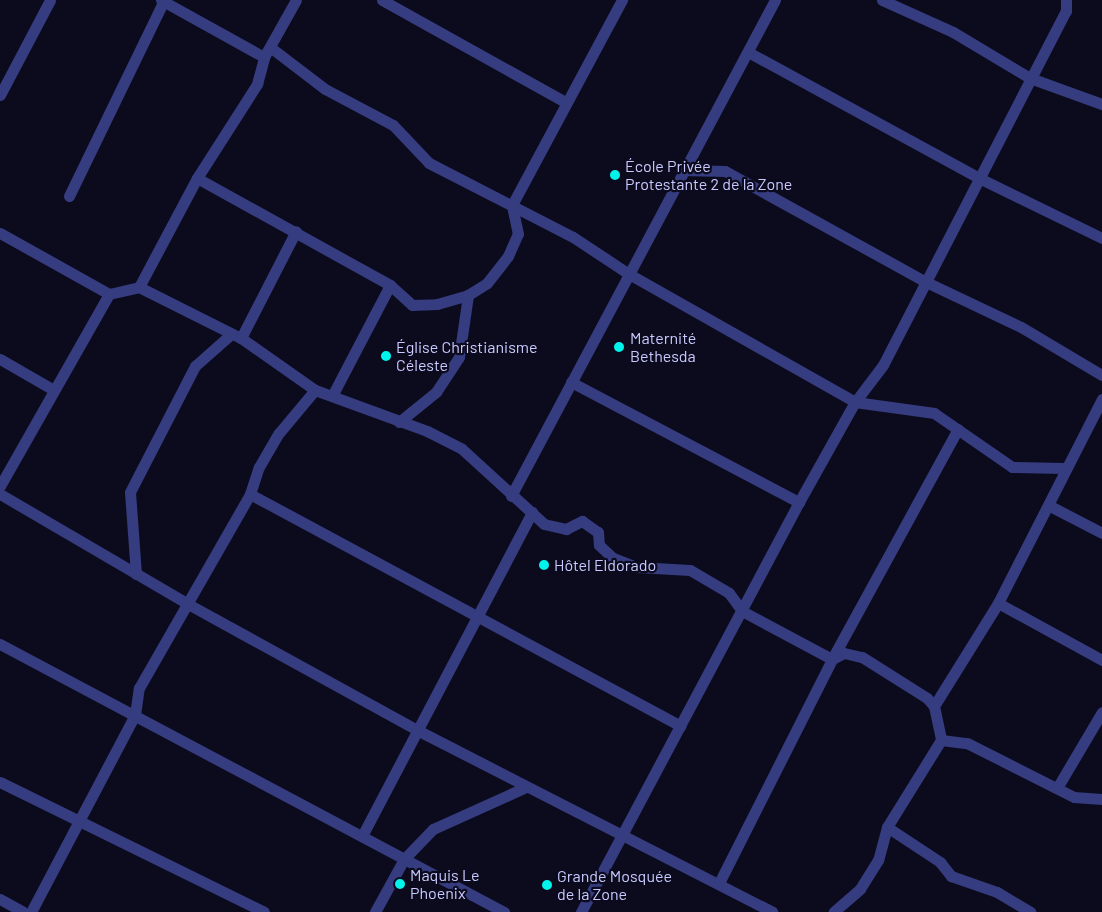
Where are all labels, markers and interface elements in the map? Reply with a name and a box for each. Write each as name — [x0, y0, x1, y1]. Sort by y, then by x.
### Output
place label: École Privée Protestante 2 de la Zone — [625, 156, 792, 194]
marker: École Privée Protestante 2 de la Zone — [609, 169, 621, 181]
place label: Maternité Bethesda — [630, 328, 696, 366]
place label: Église Christianisme Céleste — [396, 337, 537, 375]
marker: Maternité Bethesda — [612, 340, 626, 354]
marker: Église Christianisme Céleste — [380, 350, 392, 362]
place label: Hôtel Eldorado — [554, 555, 656, 575]
marker: Hôtel Eldorado — [538, 559, 550, 571]
place label: Maquis Le Phoenix — [410, 865, 480, 903]
place label: Grande Mosquée de la Zone — [557, 866, 672, 904]
marker: Maquis Le Phoenix — [394, 878, 406, 890]
marker: Grande Mosquée de la Zone — [541, 879, 553, 891]

